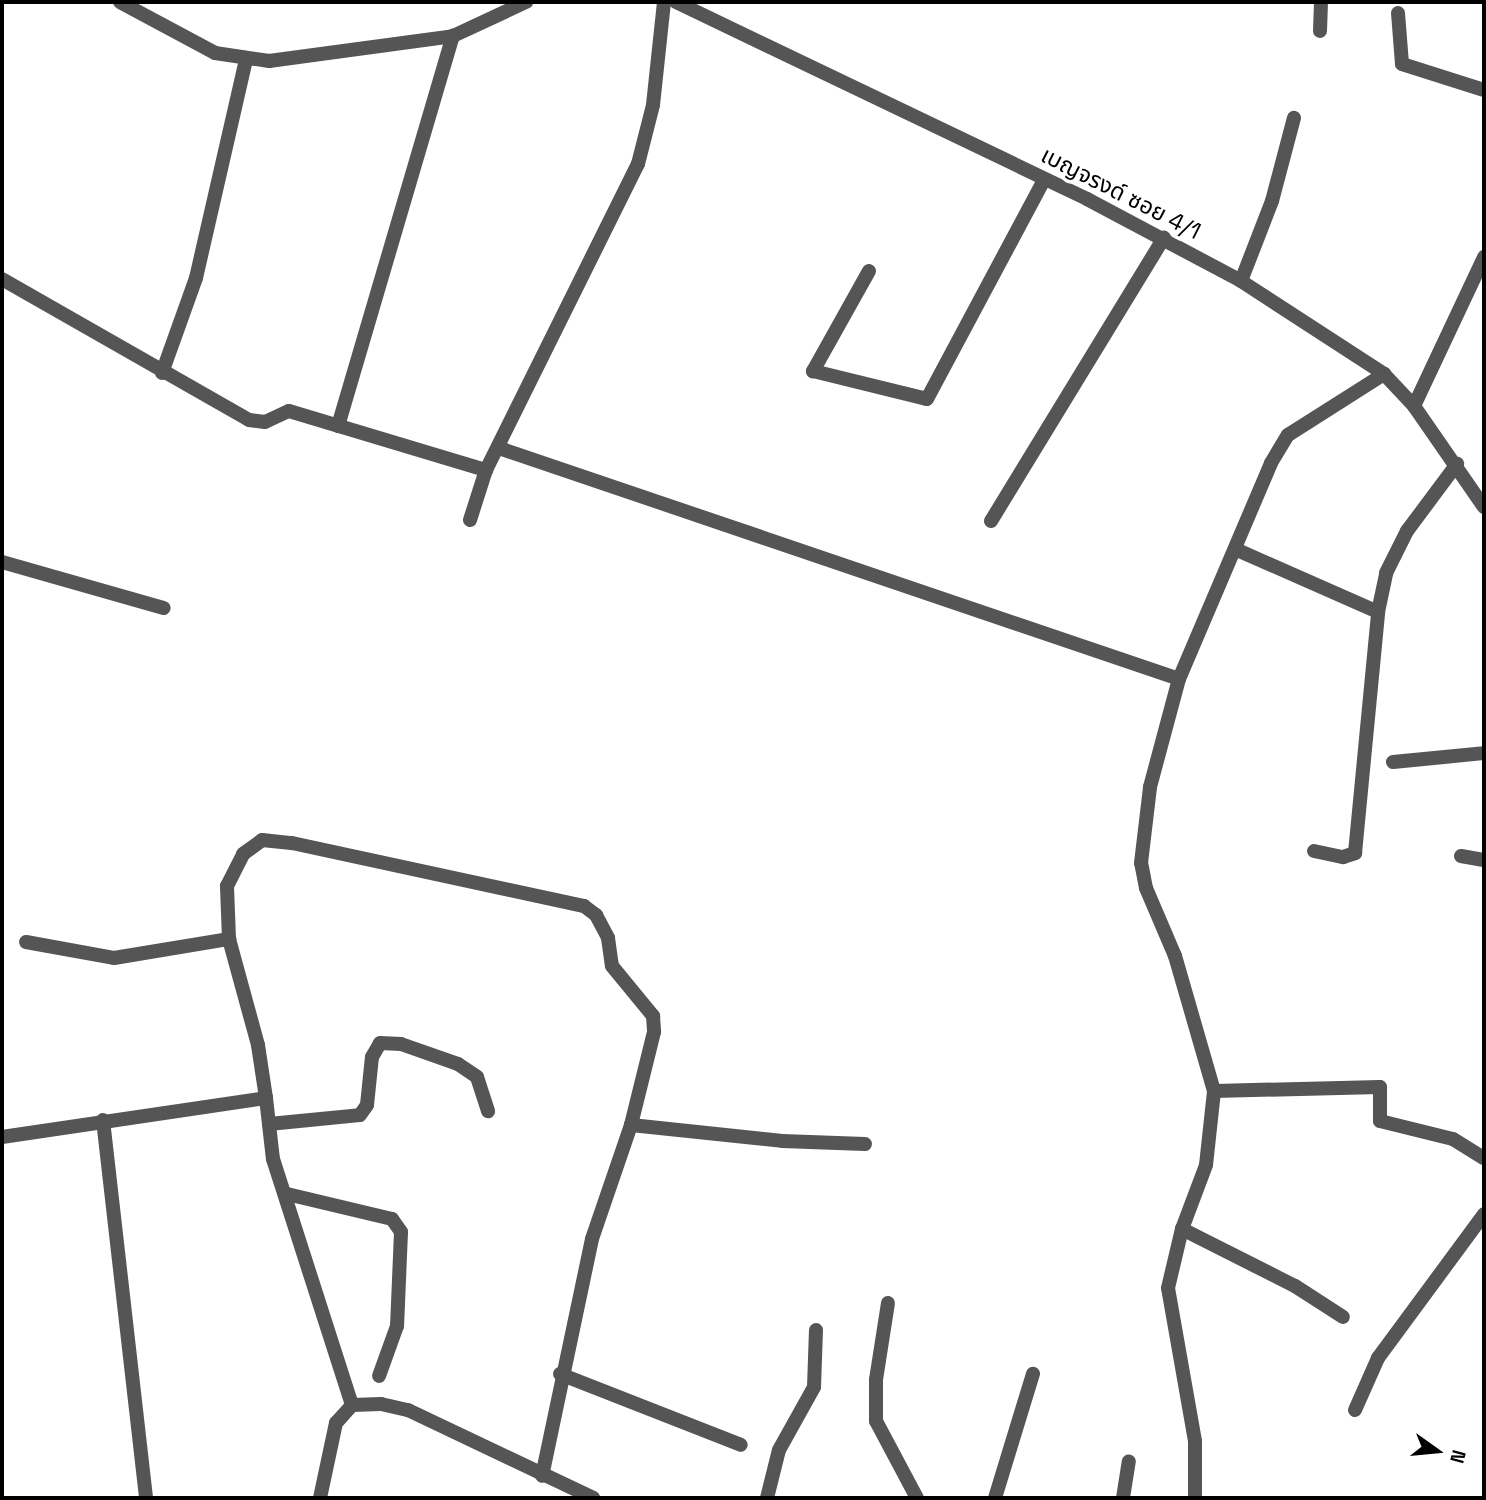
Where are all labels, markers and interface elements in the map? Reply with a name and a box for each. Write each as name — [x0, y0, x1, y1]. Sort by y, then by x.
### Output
street label: เบญจรงด์ ซอย 4/1 — [1037, 141, 1205, 245]
north arrow — [1402, 1416, 1472, 1486]
text: N — [1444, 1447, 1471, 1466]

